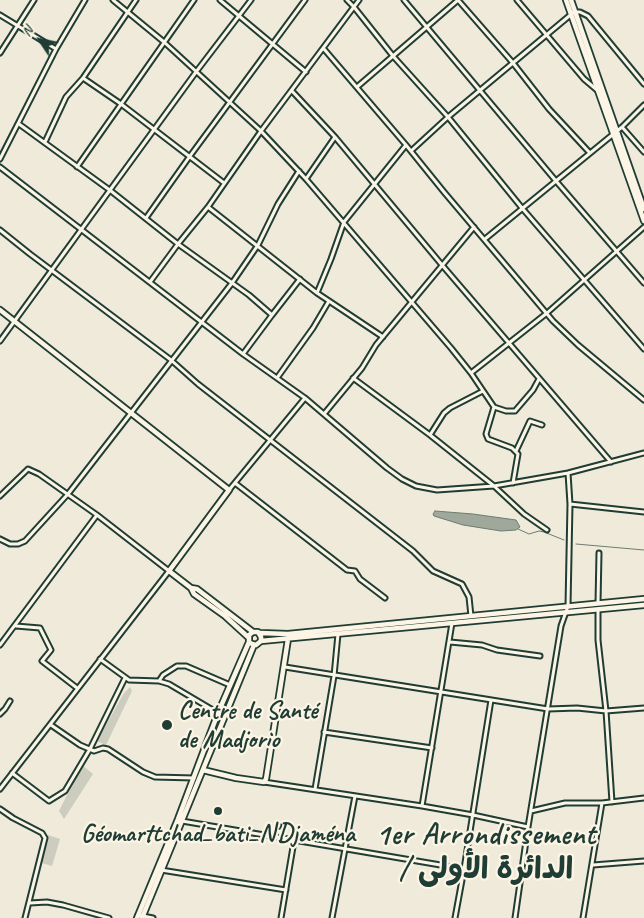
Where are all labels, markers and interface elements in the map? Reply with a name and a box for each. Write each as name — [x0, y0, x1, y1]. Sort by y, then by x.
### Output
north arrow — [15, 15, 65, 65]
text: N — [18, 23, 37, 40]
place label: Centre de Santé de Madjorio — [178, 696, 317, 755]
marker: Centre de Santé de Madjorio — [160, 718, 174, 732]
marker: Géomarttchad_bati_N'Djaména — [212, 805, 224, 817]
district label: 1er Arrondissement / الدائرة الأولى — [373, 818, 599, 888]
place label: Géomarttchad_bati_N'Djaména — [81, 819, 355, 849]

